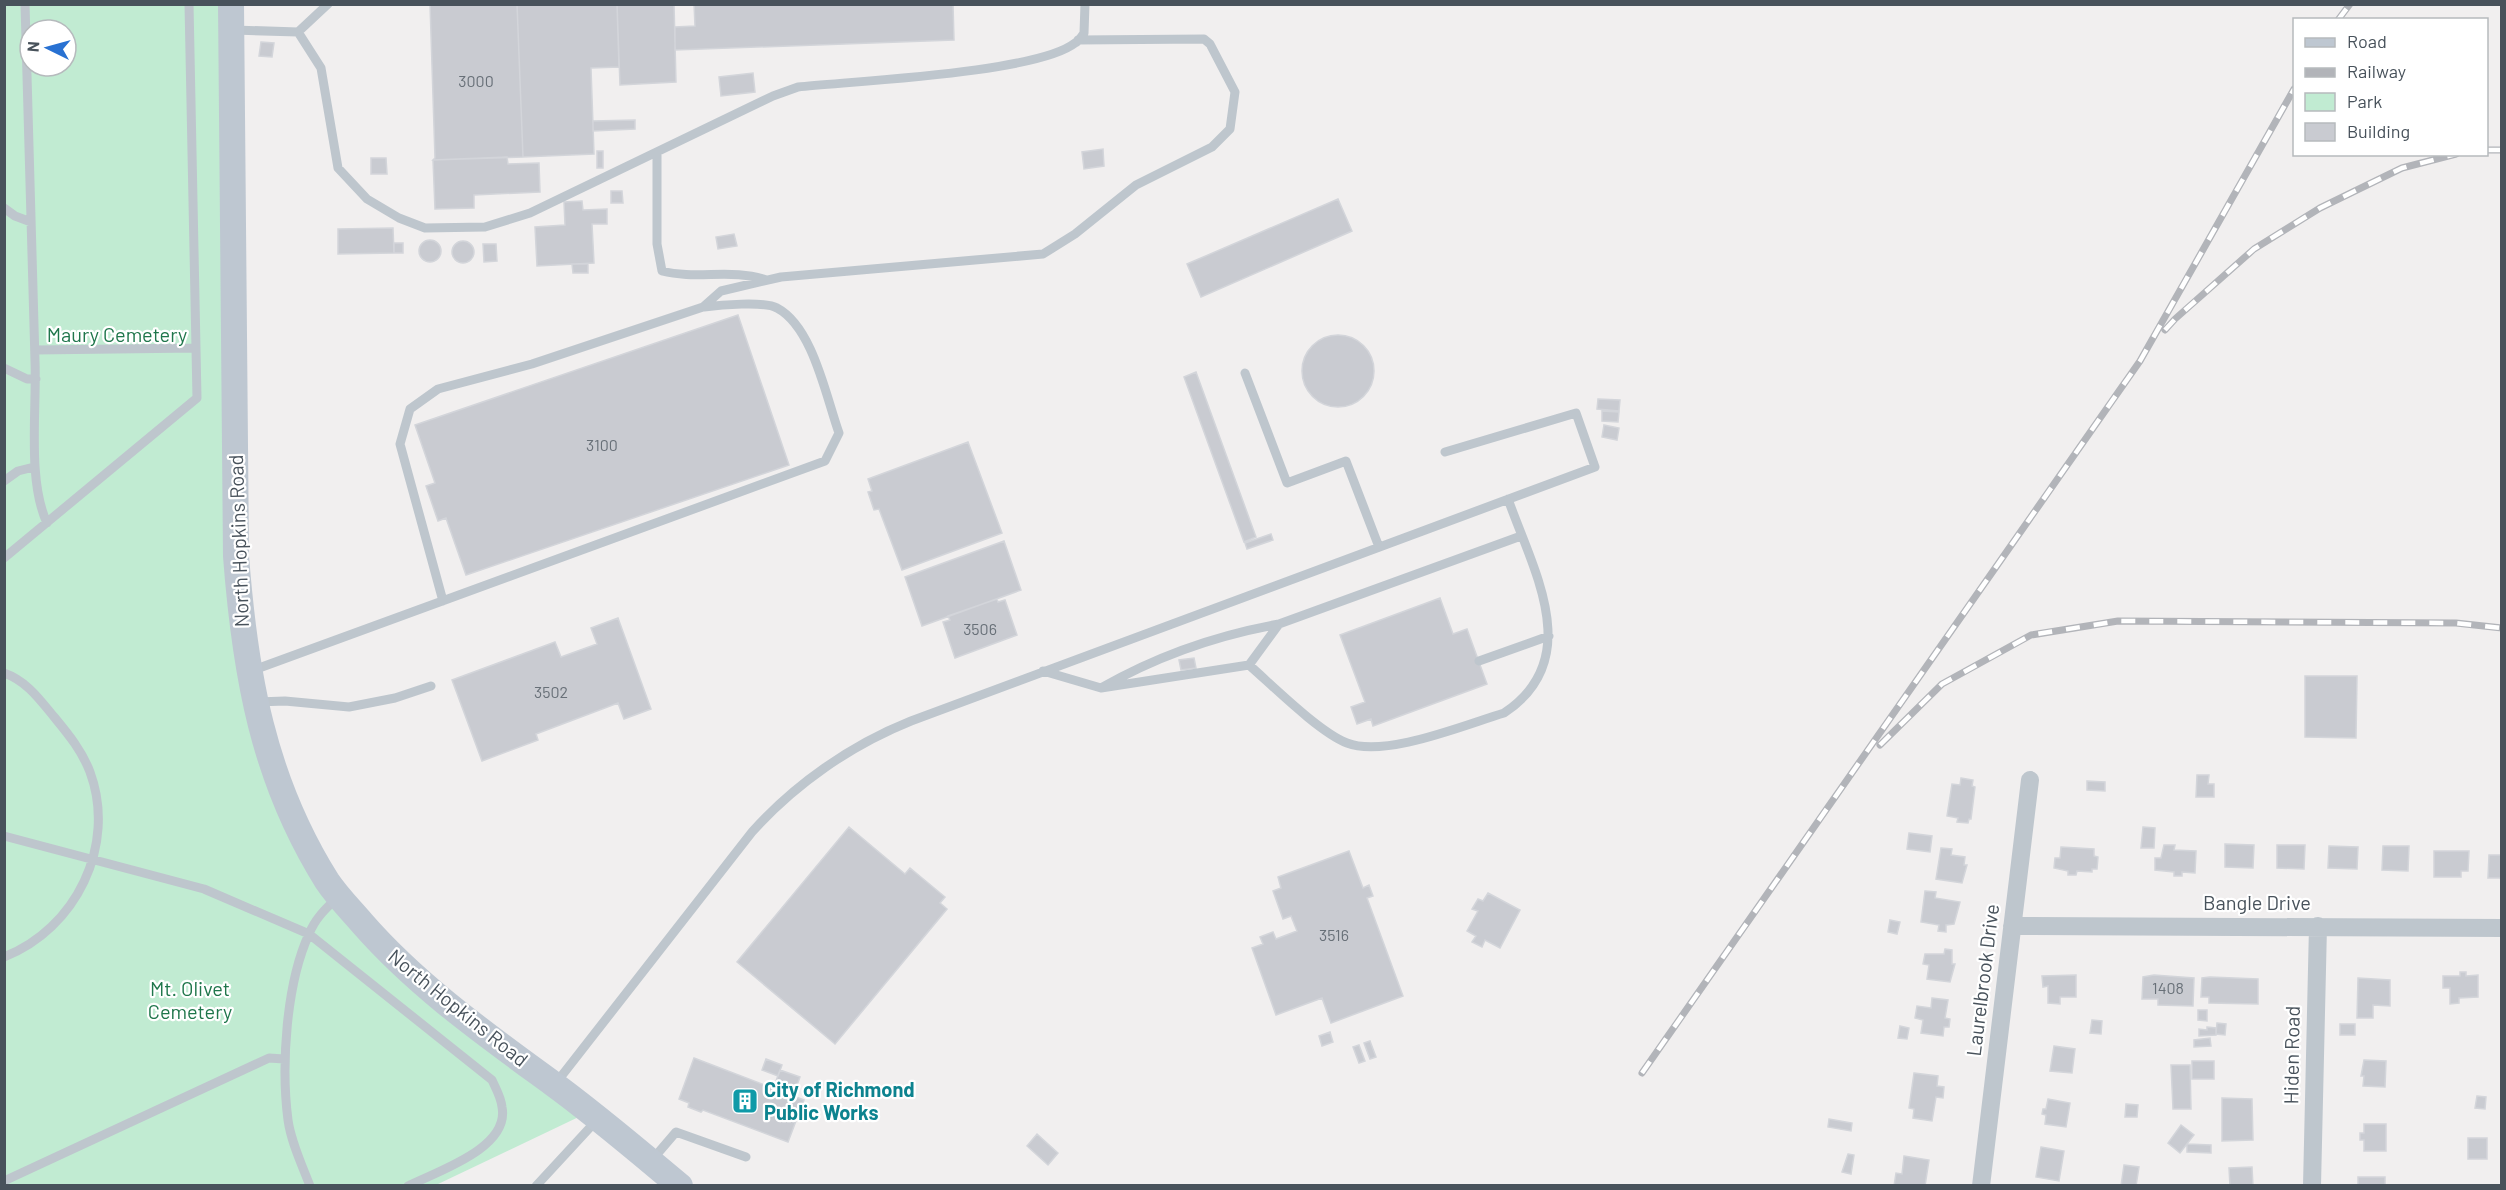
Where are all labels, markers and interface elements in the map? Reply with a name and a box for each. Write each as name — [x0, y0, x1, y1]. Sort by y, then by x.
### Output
north arrow — [18, 18, 78, 78]
legend — [2293, 18, 2488, 156]
text: Road — [2347, 30, 2387, 52]
text: N — [23, 41, 42, 53]
text: Railway — [2347, 60, 2406, 82]
house number: 3000 — [458, 71, 494, 90]
text: Park — [2347, 90, 2382, 112]
text: Building — [2347, 120, 2410, 142]
park label: Maury Cemetery — [47, 322, 187, 346]
house number: 3100 — [586, 435, 618, 454]
street label: North Hopkins Road — [223, 454, 253, 628]
house number: 3506 — [963, 619, 997, 638]
house number: 3502 — [534, 682, 568, 701]
street label: Bangle Drive — [2203, 890, 2311, 914]
street label: Laurelbrook Drive — [1961, 902, 2003, 1057]
house number: 3516 — [1319, 925, 1349, 944]
street label: North Hopkins Road — [384, 944, 533, 1071]
park label: Mt. Olivet Cemetery — [148, 976, 232, 1023]
house number: 1408 — [2152, 978, 2184, 997]
street label: Hiden Road — [2278, 1005, 2304, 1105]
place label: City of Richmond Public Works — [764, 1077, 915, 1124]
building icon: City of Richmond Public Works — [730, 1086, 760, 1116]

